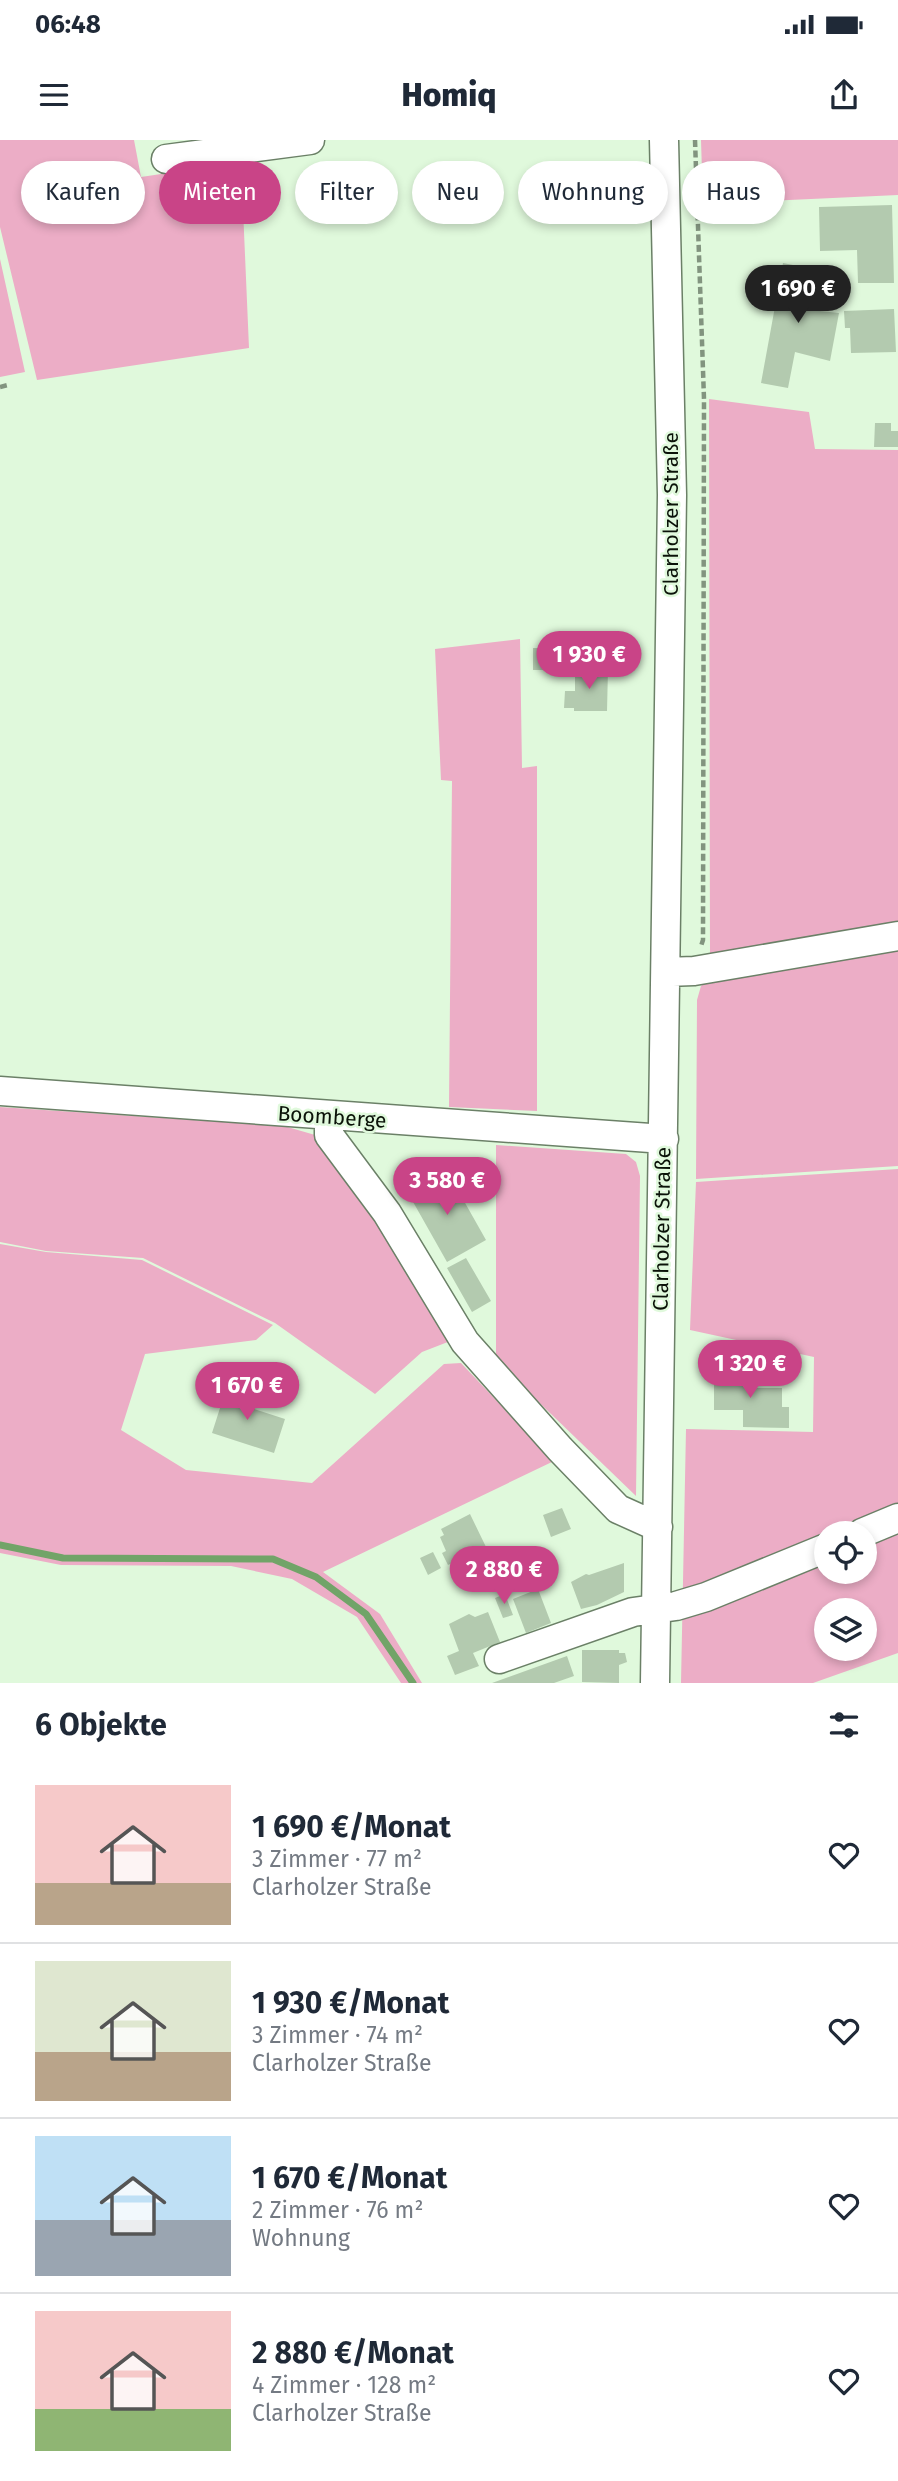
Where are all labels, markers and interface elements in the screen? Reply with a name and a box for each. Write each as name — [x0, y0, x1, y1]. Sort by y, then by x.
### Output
text: 06:48 — [35, 9, 101, 40]
icon: menu — [35, 76, 73, 114]
text: Homiq — [402, 76, 496, 114]
icon: share — [825, 76, 863, 114]
chip: Kaufen — [21, 161, 145, 224]
chip: Mieten — [159, 161, 281, 224]
chip: Filter — [295, 161, 398, 224]
chip: Neu — [412, 161, 504, 224]
chip: Wohnung — [518, 161, 668, 224]
chip: Haus — [682, 161, 785, 224]
pin: 1 690 € — [733, 265, 863, 325]
text: 1 690 € — [761, 274, 835, 302]
street label: Clarholzer Straße — [658, 432, 684, 596]
pin: 1 930 € — [524, 631, 654, 691]
text: 1 930 € — [552, 640, 626, 668]
street label: Boomberge — [277, 1100, 387, 1134]
street label: Clarholzer Straße — [648, 1147, 676, 1311]
pin: 3 580 € — [382, 1158, 512, 1217]
text: 3 580 € — [409, 1166, 485, 1194]
pin: 1 320 € — [685, 1340, 815, 1400]
text: 1 320 € — [714, 1349, 786, 1377]
pin: 1 670 € — [182, 1362, 312, 1422]
text: 1 670 € — [211, 1371, 283, 1399]
map controls — [814, 1521, 877, 1661]
button: locate — [814, 1521, 877, 1584]
pin: 2 880 € — [439, 1546, 569, 1606]
text: 2 880 € — [466, 1555, 542, 1583]
button: layers — [814, 1598, 877, 1661]
icon: filters — [825, 1706, 863, 1744]
text: 6 Objekte — [35, 1707, 167, 1743]
text: 1 690 €/Monat — [252, 1809, 451, 1845]
icon: home — [91, 1813, 175, 1897]
icon: heart — [825, 1836, 863, 1874]
text: 3 Zimmer · 77 m² — [252, 1845, 422, 1873]
text: Clarholzer Straße — [252, 1873, 432, 1901]
text: 1 930 €/Monat — [252, 1985, 449, 2021]
icon: home — [91, 1989, 175, 2073]
icon: heart — [825, 2012, 863, 2050]
text: 3 Zimmer · 74 m² — [252, 2021, 423, 2049]
text: Clarholzer Straße — [252, 2049, 432, 2077]
text: 1 670 €/Monat — [252, 2160, 447, 2196]
icon: home — [91, 2164, 175, 2248]
icon: heart — [825, 2187, 863, 2225]
text: 2 Zimmer · 76 m² — [252, 2196, 423, 2224]
text: Wohnung — [252, 2224, 350, 2252]
text: 2 880 €/Monat — [252, 2335, 454, 2371]
icon: home — [91, 2339, 175, 2423]
icon: heart — [825, 2362, 863, 2400]
text: 4 Zimmer · 128 m² — [252, 2371, 436, 2399]
text: Clarholzer Straße — [252, 2399, 432, 2427]

